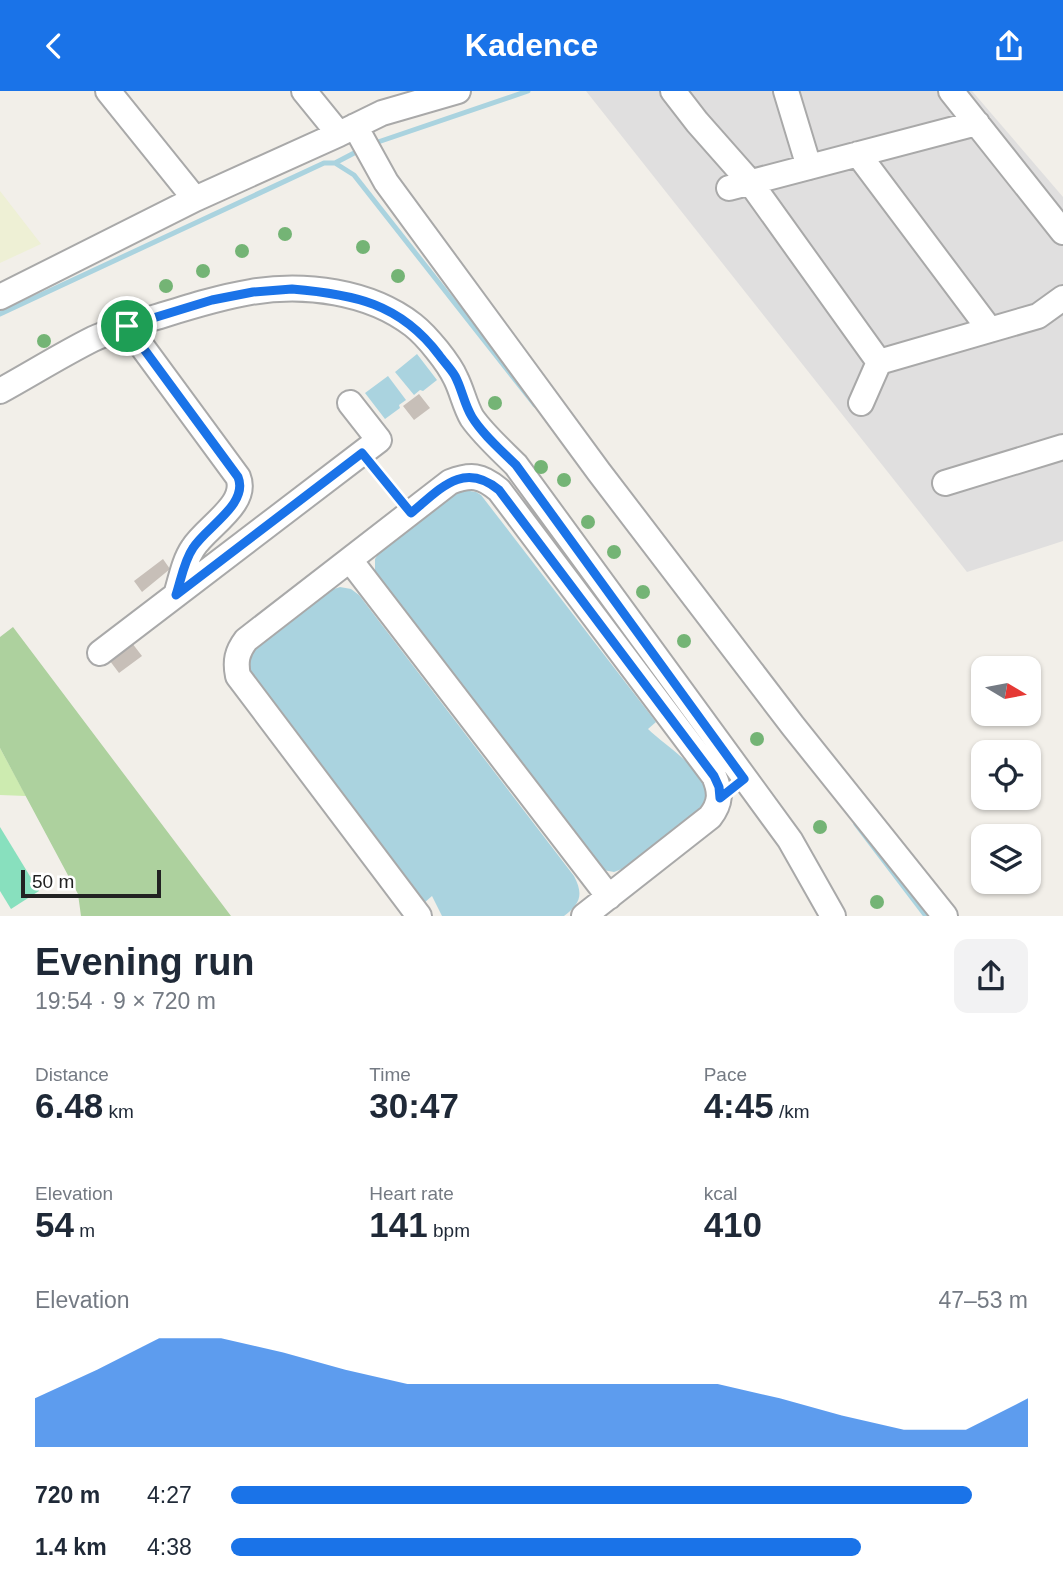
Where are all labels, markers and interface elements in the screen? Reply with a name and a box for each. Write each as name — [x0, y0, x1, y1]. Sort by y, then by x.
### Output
icon: back — [35, 27, 73, 65]
text: Kadence — [465, 27, 598, 63]
icon: share — [990, 27, 1028, 65]
pin — [97, 296, 157, 356]
icon: arrive — [108, 307, 146, 345]
north arrow — [971, 656, 1041, 726]
map controls — [971, 656, 1041, 894]
button: locate — [971, 740, 1041, 810]
button: layers — [971, 824, 1041, 894]
scale bar — [21, 867, 161, 899]
text: 50 m — [32, 871, 74, 892]
button: share — [954, 939, 1028, 1013]
text: Evening run — [35, 941, 255, 983]
text: 19:54 · 9 × 720 m — [35, 988, 216, 1014]
text: Distance — [35, 1064, 109, 1085]
text: Time — [369, 1064, 411, 1085]
text: Pace — [704, 1064, 747, 1085]
text: 6.48 — [35, 1086, 103, 1125]
text: 30:47 — [369, 1086, 459, 1125]
text: 4:45 — [704, 1086, 774, 1125]
text: km — [103, 1101, 134, 1122]
text: /km — [774, 1101, 810, 1122]
text: Elevation — [35, 1183, 113, 1204]
text: Heart rate — [369, 1183, 454, 1204]
text: kcal — [704, 1183, 737, 1204]
text: 54 — [35, 1205, 74, 1244]
text: 141 — [369, 1205, 428, 1244]
text: 410 — [704, 1205, 762, 1244]
text: m — [74, 1220, 95, 1241]
text: bpm — [428, 1220, 470, 1241]
text: Elevation — [35, 1287, 130, 1313]
text: 47–53 m — [938, 1287, 1028, 1313]
text: 720 m — [35, 1482, 100, 1508]
text: 4:27 — [147, 1482, 192, 1508]
text: 1.4 km — [35, 1534, 107, 1560]
text: 4:38 — [147, 1534, 192, 1560]

